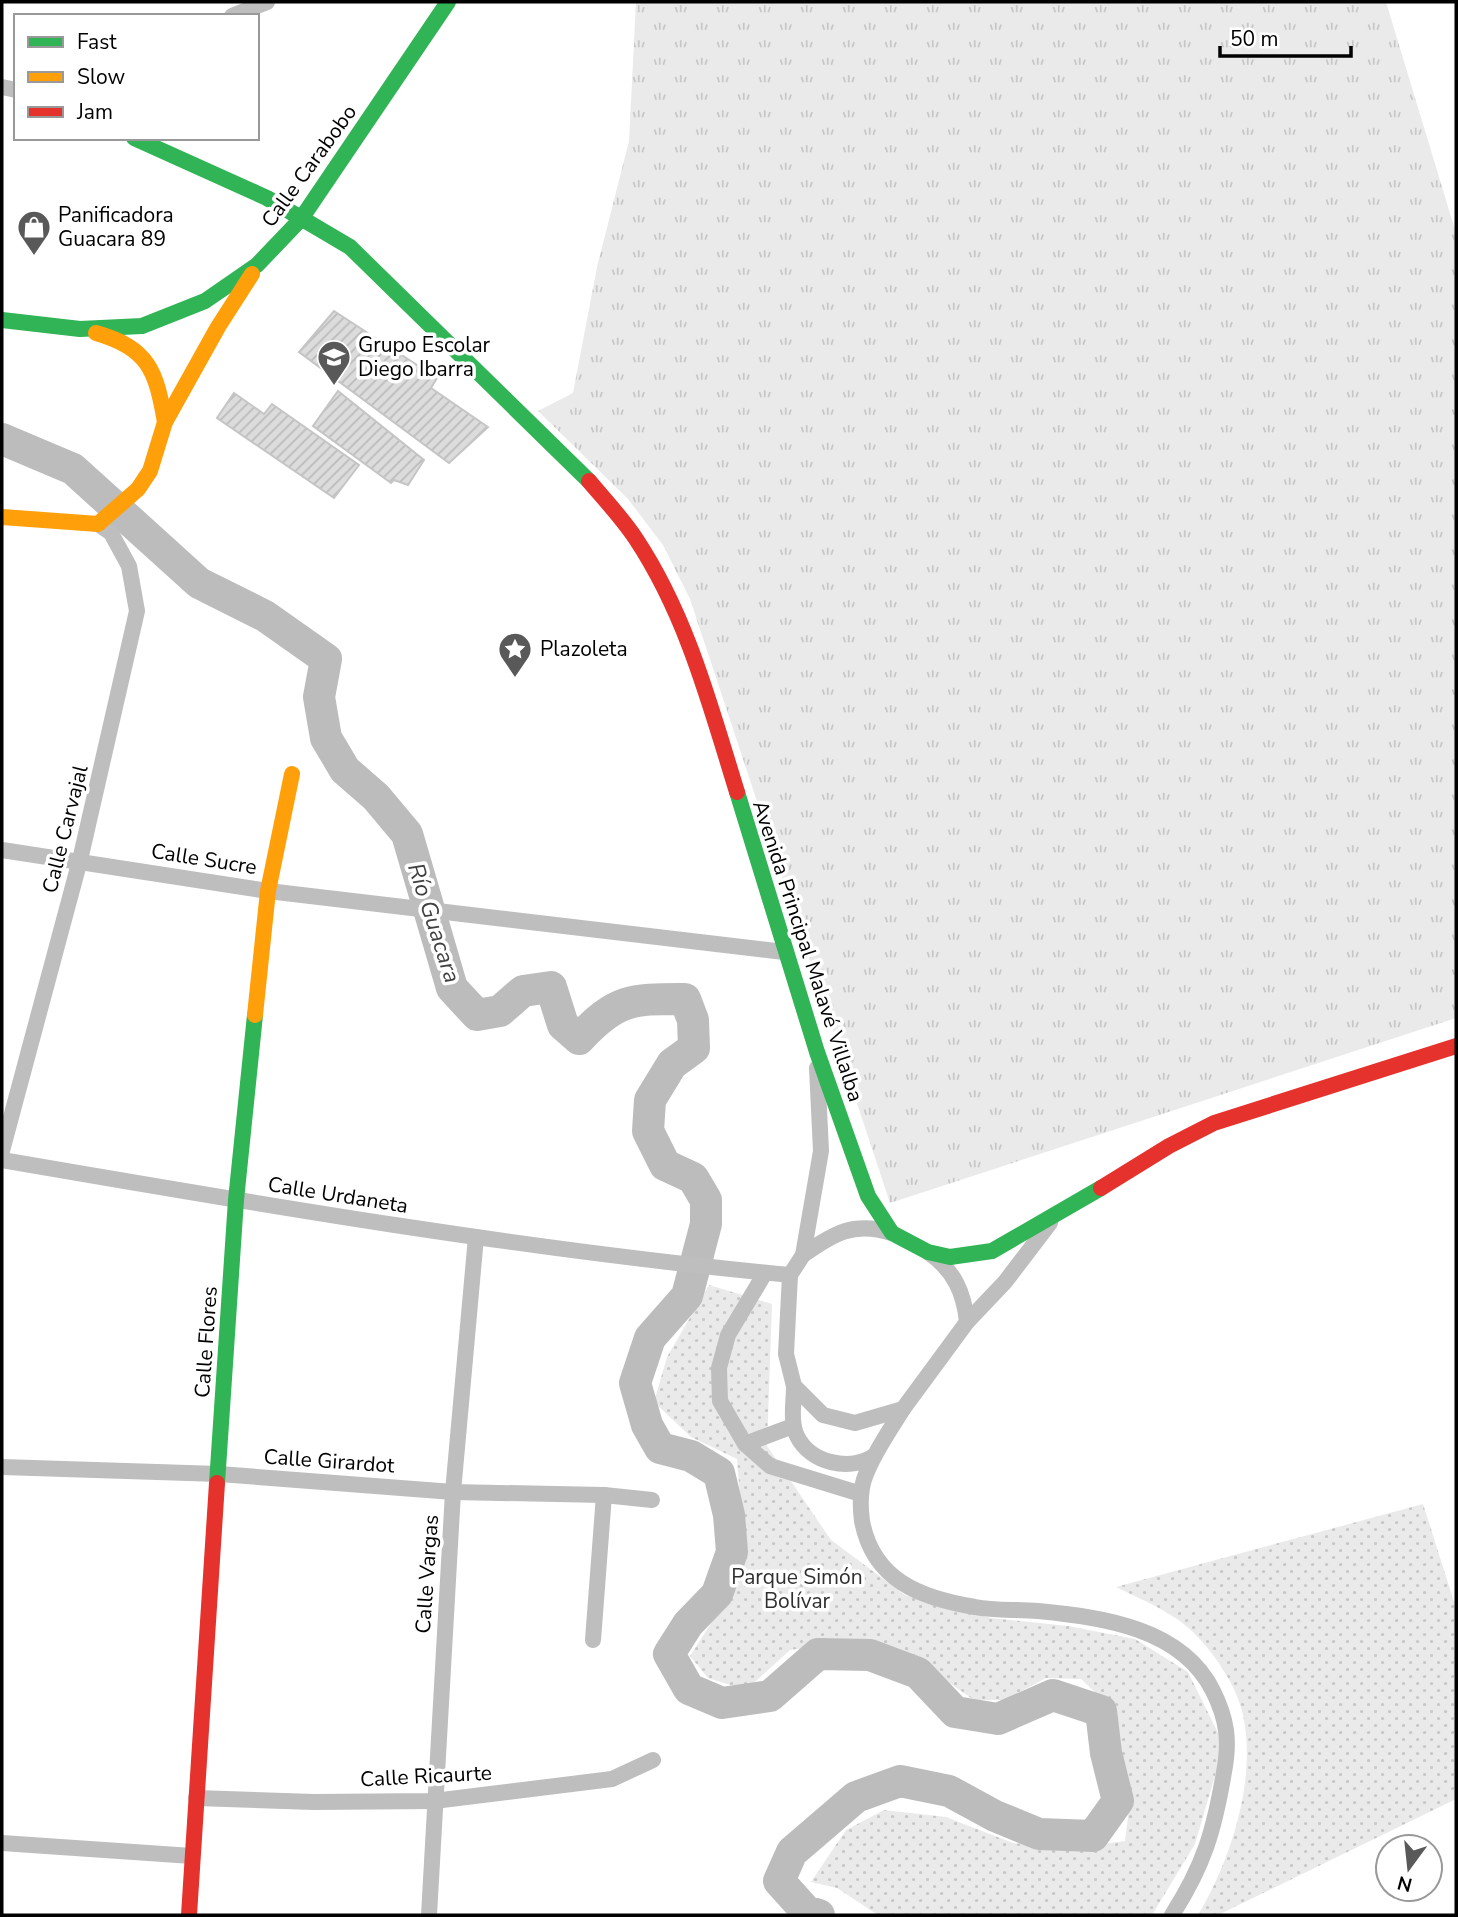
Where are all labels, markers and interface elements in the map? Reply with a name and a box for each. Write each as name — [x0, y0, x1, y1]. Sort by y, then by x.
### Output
legend — [14, 14, 259, 140]
scale bar — [1220, 14, 1351, 58]
text: 50 m — [1230, 25, 1279, 53]
text: Fast — [77, 28, 117, 56]
text: Slow — [77, 63, 126, 91]
text: Jam — [76, 98, 113, 126]
street label: Calle Carabobo — [255, 99, 363, 233]
place label: Panificadora Guacara 89 — [58, 201, 174, 253]
shop icon: Panificadora Guacara 89 — [15, 208, 53, 257]
place label: Grupo Escolar Diego Ibarra — [358, 331, 491, 383]
school or university icon: Grupo Escolar Diego Ibarra — [315, 338, 353, 387]
place icon: Plazoleta — [496, 630, 534, 679]
place label: Plazoleta — [540, 635, 628, 663]
street label: Calle Carvajal — [36, 761, 95, 896]
street label: Avenida Principal Malavé Villalba — [746, 797, 870, 1105]
street label: Calle Sucre — [149, 837, 259, 881]
water label: Río Guacara — [400, 859, 468, 987]
street label: Calle Urdaneta — [266, 1170, 410, 1220]
street label: Calle Flores — [188, 1285, 224, 1399]
street label: Calle Girardot — [263, 1442, 396, 1480]
street label: Calle Vargas — [409, 1514, 445, 1634]
park label: Parque Simón Bolívar — [731, 1563, 863, 1615]
street label: Calle Ricaurte — [359, 1759, 493, 1793]
north arrow — [1374, 1833, 1444, 1903]
text: N — [1395, 1869, 1415, 1898]

